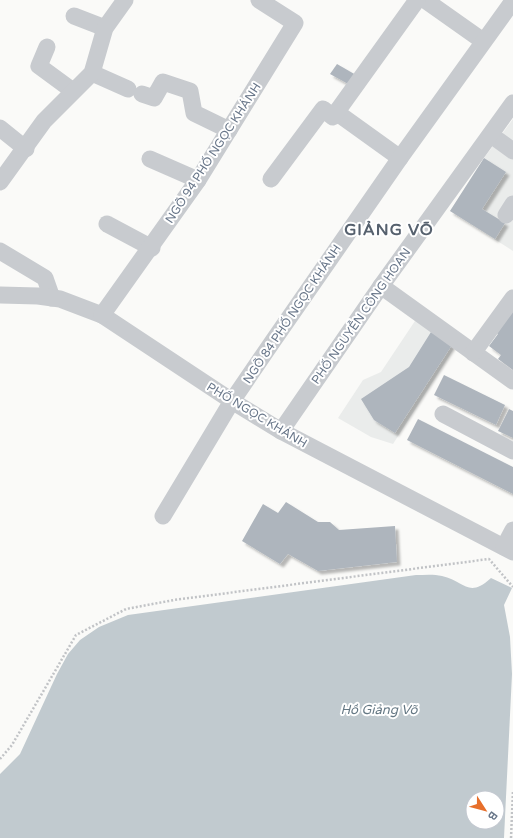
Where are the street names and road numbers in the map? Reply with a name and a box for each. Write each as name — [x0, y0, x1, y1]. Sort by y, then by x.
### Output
street label: NGÕ 94 PHỐ NGỌC KHÁNH — [162, 80, 264, 226]
street label: NGÕ 84 PHỐ NGỌC KHÁNH — [240, 242, 344, 386]
street label: PHỐ NGUYỄN CÔNG HOAN — [309, 245, 413, 387]
street label: PHỐ NGỌC KHÁNH — [204, 379, 310, 451]

